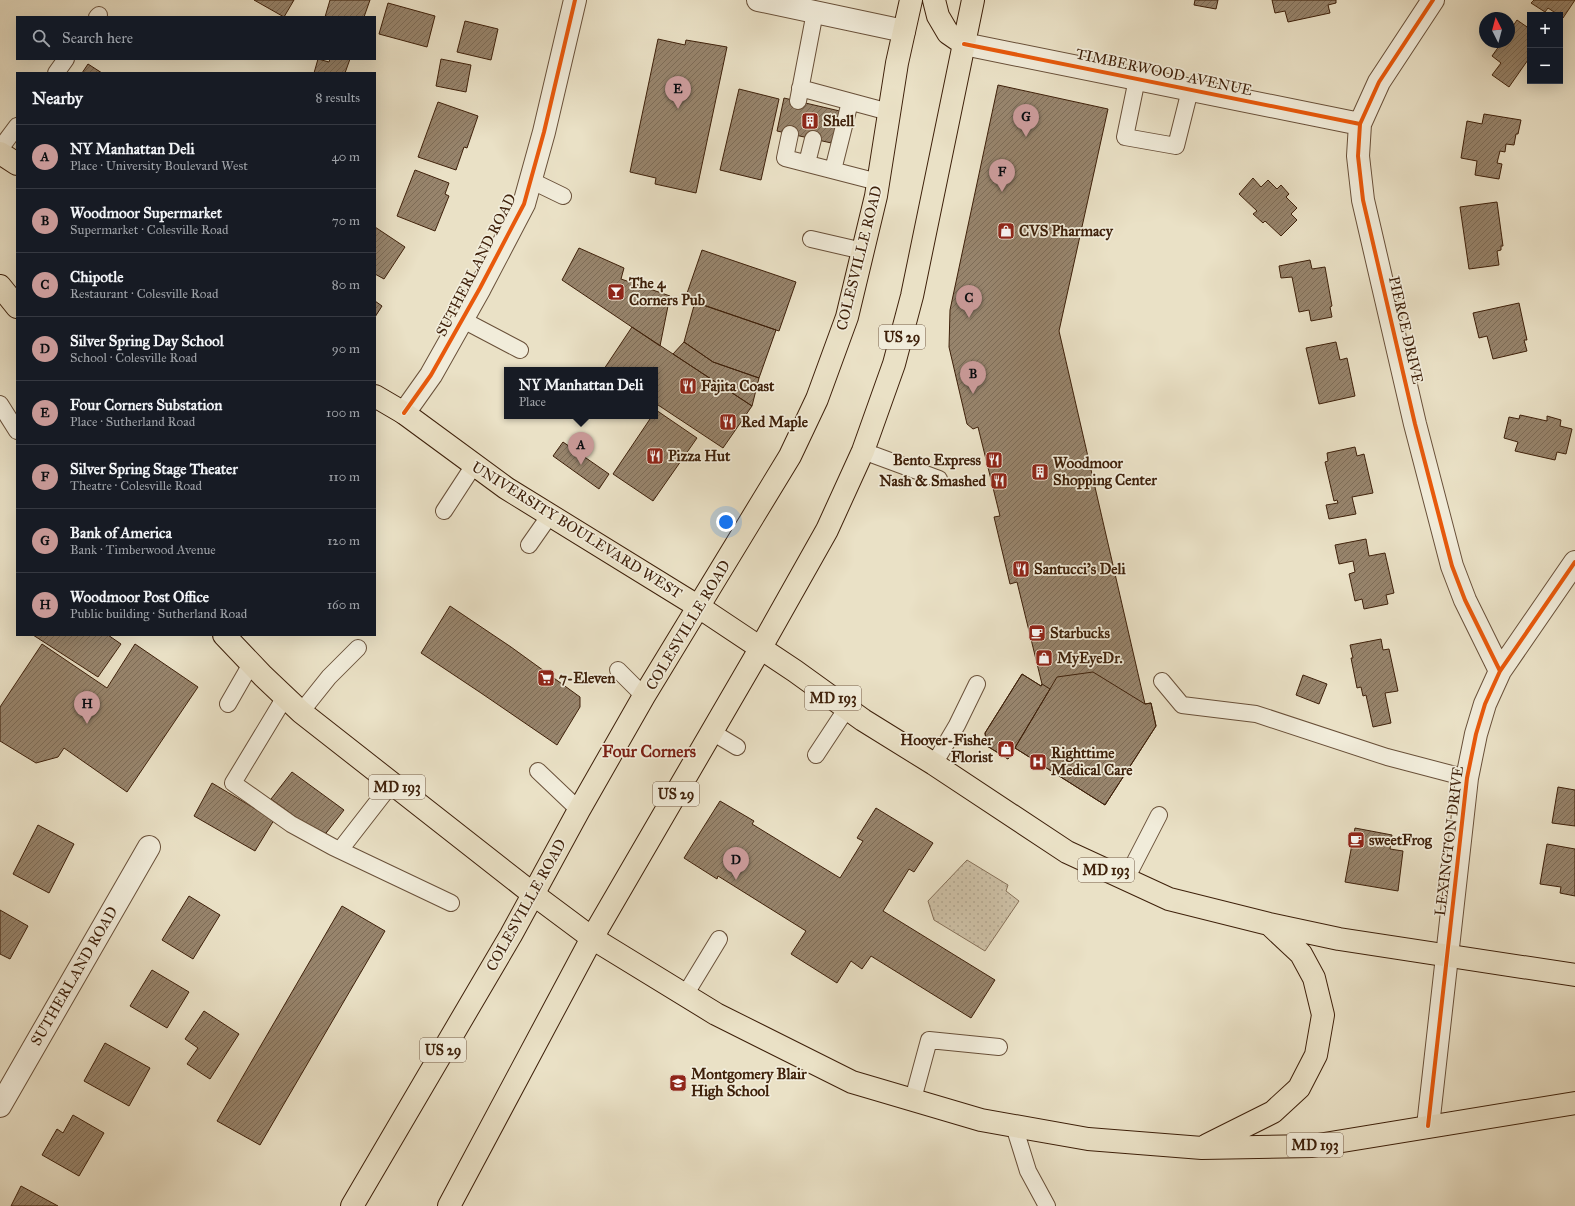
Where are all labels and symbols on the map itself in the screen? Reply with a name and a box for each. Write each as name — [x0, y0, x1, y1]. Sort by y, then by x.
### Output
north arrow — [1479, 12, 1515, 48]
street label: TIMBERWOOD AVENUE — [1074, 44, 1254, 100]
pin: E — [665, 76, 691, 109]
pin: G — [1013, 104, 1039, 137]
building icon: Shell — [800, 111, 820, 131]
place label: Shell — [823, 112, 855, 130]
pin: F — [989, 159, 1015, 192]
street label: COLESVILLE ROAD — [832, 184, 886, 332]
street label: SUTHERLAND ROAD — [432, 190, 520, 339]
shop icon: CVS Pharmacy — [996, 221, 1016, 241]
place label: CVS Pharmacy — [1019, 222, 1114, 241]
place label: The 4 Corners Pub — [628, 274, 706, 309]
street label: PIERCE DRIVE — [1385, 274, 1427, 386]
bar icon: The 4 Corners Pub — [606, 282, 626, 302]
pin: C — [956, 285, 982, 318]
road number: US 29 — [879, 325, 925, 349]
pin: B — [960, 361, 986, 394]
restaurant icon: Fajita Coast — [678, 376, 698, 396]
place label: Fajita Coast — [701, 377, 775, 396]
restaurant icon: Red Maple — [718, 412, 738, 432]
place label: Red Maple — [741, 413, 809, 432]
pin: A — [568, 432, 594, 465]
restaurant icon: Pizza Hut — [645, 446, 665, 466]
place label: Pizza Hut — [668, 447, 731, 465]
restaurant icon: Bento Express — [984, 450, 1004, 470]
place label: Bento Express — [893, 451, 982, 470]
place label: Woodmoor Shopping Center — [1053, 454, 1157, 490]
street label: UNIVERSITY BOULEVARD WEST — [468, 458, 686, 602]
building icon: Woodmoor Shopping Center — [1030, 462, 1050, 482]
restaurant icon: Nash & Smashed — [989, 471, 1009, 491]
place label: Nash & Smashed — [879, 472, 986, 490]
your location — [716, 512, 736, 532]
street label: COLESVILLE ROAD — [642, 557, 734, 693]
restaurant icon: Santucci's Deli — [1011, 559, 1031, 579]
place label: Santucci's Deli — [1034, 560, 1127, 578]
cafe icon: Starbucks — [1027, 623, 1047, 643]
place label: Starbucks — [1050, 624, 1110, 642]
shop icon: MyEyeDr. — [1034, 648, 1054, 668]
place label: MyEyeDr. — [1057, 649, 1123, 668]
supermarket icon: 7-Eleven — [536, 668, 556, 688]
place label: 7-Eleven — [559, 669, 616, 687]
road number: MD 193 — [805, 686, 861, 710]
pin: H — [74, 691, 100, 724]
place label: Hoover-Fisher Florist — [900, 731, 994, 766]
shop icon: Hoover-Fisher Florist — [996, 739, 1016, 759]
district label: Four Corners — [602, 741, 696, 762]
place label: Righttime Medical Care — [1051, 744, 1133, 779]
hospital icon: Righttime Medical Care — [1028, 752, 1048, 772]
street label: LEXINGTON DRIVE — [1431, 765, 1467, 917]
road number: MD 193 — [369, 775, 425, 799]
road number: US 29 — [653, 782, 699, 806]
cafe icon: sweetFrog — [1346, 830, 1366, 850]
place label: sweetFrog — [1369, 831, 1433, 850]
street label: COLESVILLE ROAD — [482, 836, 570, 974]
pin: D — [723, 847, 749, 880]
road number: MD 193 — [1078, 858, 1134, 882]
street label: SUTHERLAND ROAD — [27, 903, 121, 1049]
road number: US 29 — [420, 1038, 466, 1062]
place label: Montgomery Blair High School — [691, 1065, 807, 1101]
school or university icon: Montgomery Blair High School — [668, 1073, 688, 1093]
road number: MD 193 — [1287, 1133, 1343, 1157]

